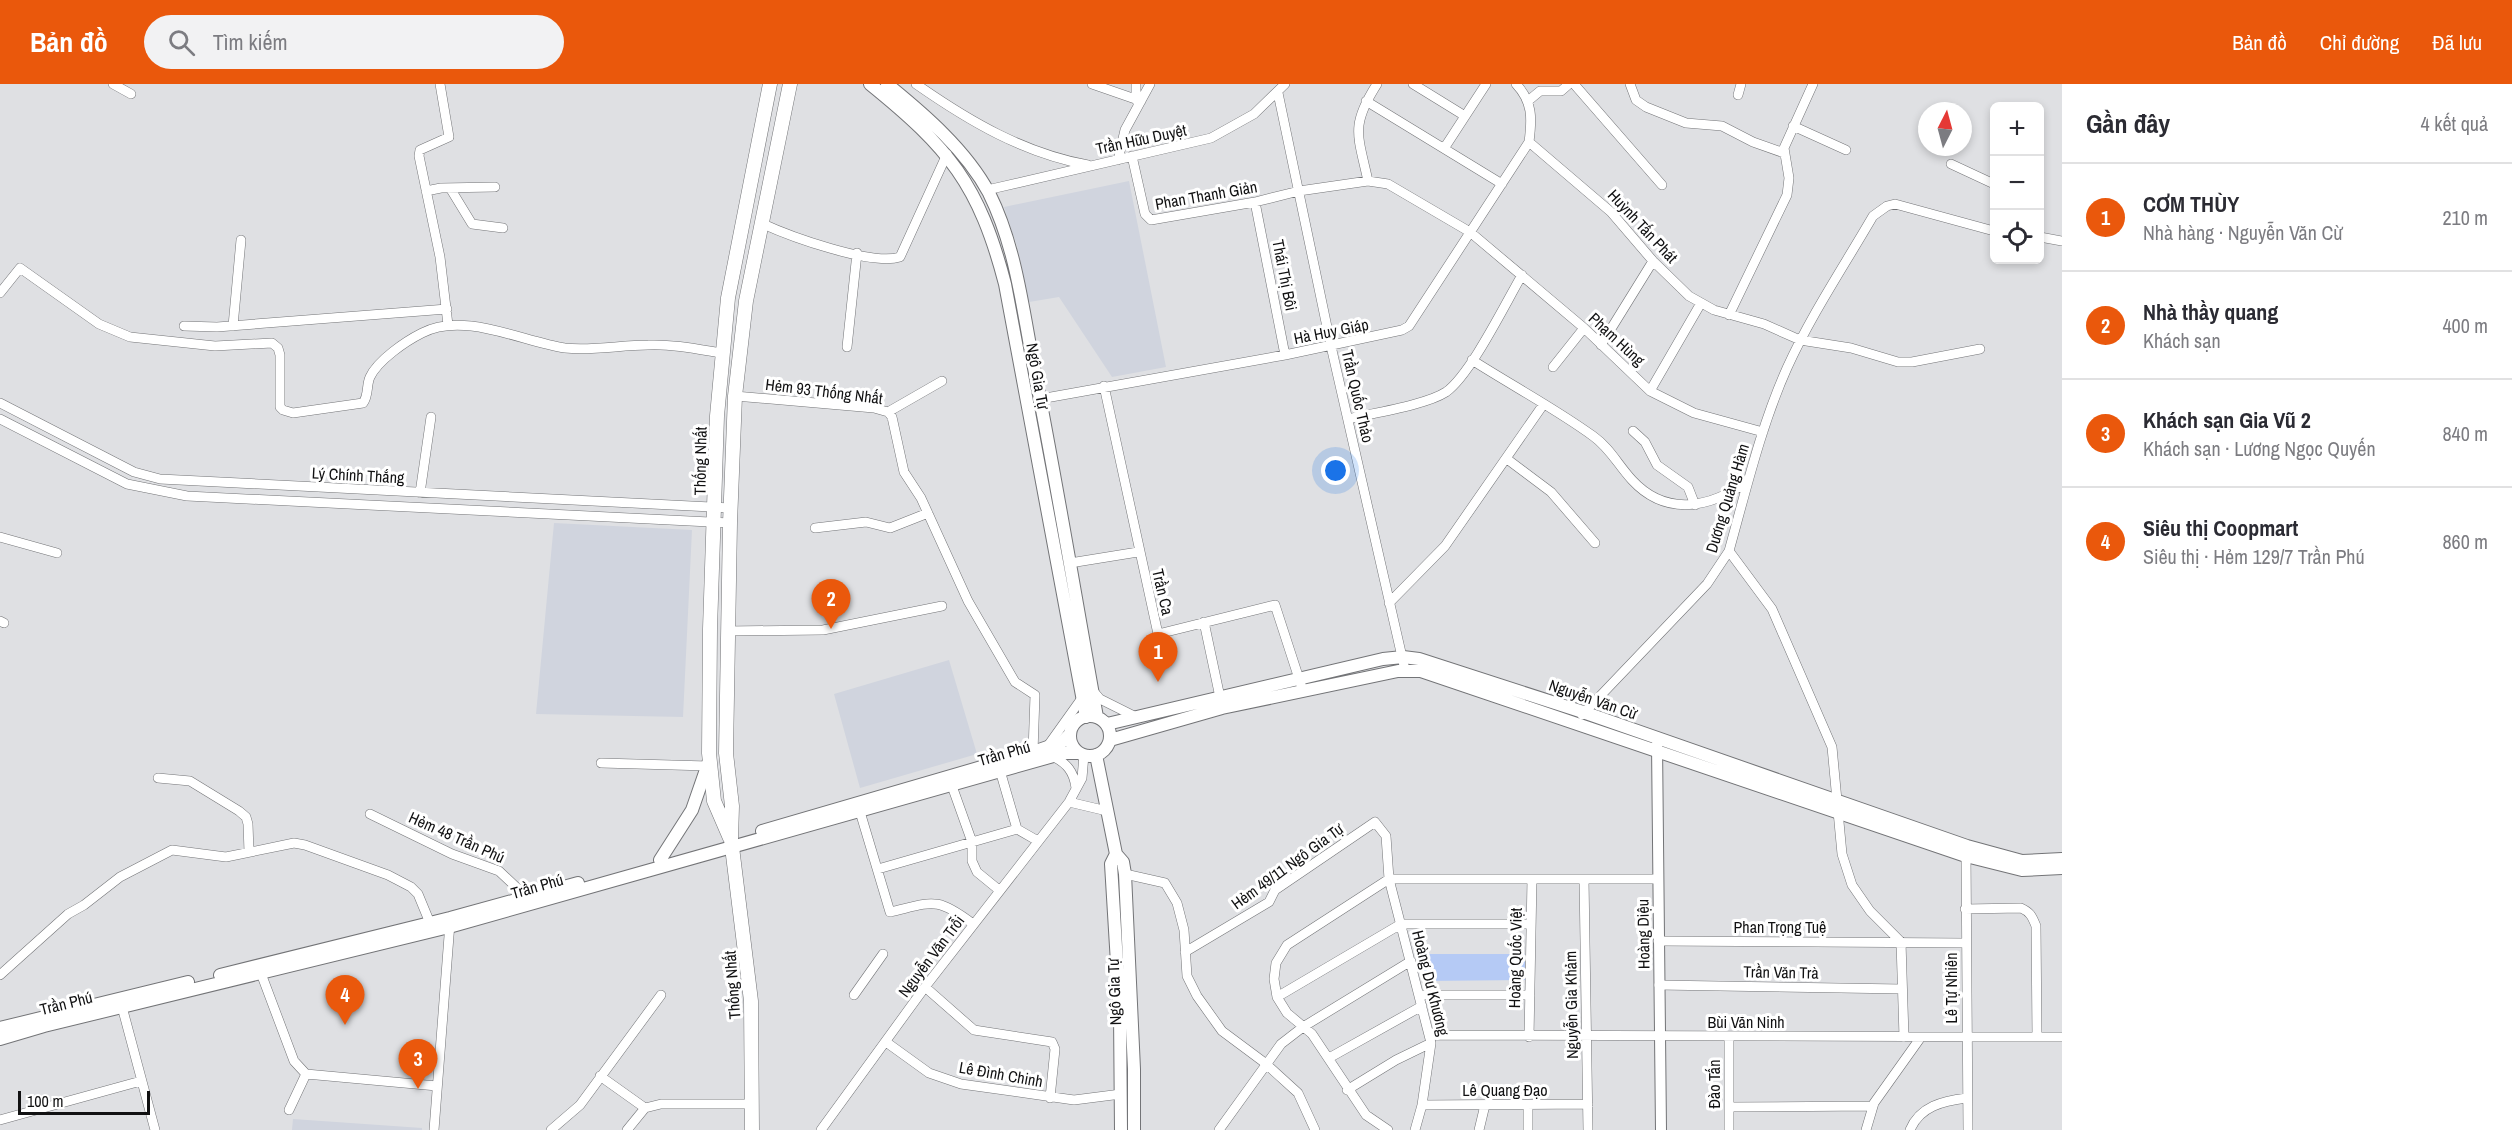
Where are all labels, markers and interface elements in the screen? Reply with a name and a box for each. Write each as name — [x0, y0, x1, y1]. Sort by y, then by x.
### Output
search box — [144, 15, 564, 69]
text: Bản đồ — [30, 23, 108, 61]
icon: search — [165, 26, 198, 59]
text: Tìm kiếm — [213, 27, 288, 57]
text: Bản đồ — [2232, 28, 2287, 57]
text: Chỉ đường — [2320, 28, 2399, 57]
text: Đã lưu — [2432, 28, 2482, 57]
north arrow — [1918, 102, 1972, 156]
map controls — [1990, 102, 2044, 264]
button: + — [1990, 102, 2044, 156]
text: Gần đây — [2086, 106, 2170, 141]
text: 4 kết quả — [2421, 110, 2488, 137]
street label: Trần Hữu Duyệt — [1094, 119, 1189, 159]
button: − — [1990, 156, 2044, 210]
street label: Phan Thanh Giản — [1153, 175, 1259, 215]
street label: Huỳnh Tấn Phát — [1603, 184, 1683, 268]
text: CƠM THÙY — [2143, 189, 2239, 219]
text: 1 — [2101, 204, 2110, 231]
text: 210 m — [2442, 204, 2488, 231]
button: locate — [1990, 210, 2044, 264]
text: Nhà hàng · Nguyễn Văn Cừ — [2143, 219, 2342, 246]
street label: Thái Thị Bôi — [1267, 238, 1303, 312]
text: Nhà thầy quang — [2143, 297, 2278, 327]
street label: Phạm Hùng — [1584, 307, 1650, 371]
text: 2 — [2101, 312, 2110, 339]
text: 400 m — [2442, 312, 2488, 339]
street label: Hà Huy Giáp — [1292, 313, 1370, 349]
text: Khách sạn — [2143, 327, 2221, 354]
street label: Ngô Gia Tự — [1021, 341, 1055, 411]
street label: Trần Quốc Thảo — [1337, 347, 1379, 445]
street label: Hẻm 93 Thống Nhất — [764, 373, 884, 409]
text: Khách sạn Gia Vũ 2 — [2143, 405, 2311, 435]
text: 3 — [2101, 420, 2110, 447]
text: 840 m — [2442, 420, 2488, 447]
street label: Thống Nhất — [688, 426, 712, 495]
text: Khách sạn · Lương Ngọc Quyến — [2143, 435, 2376, 462]
street label: Dương Quảng Hàm — [1700, 441, 1754, 555]
your location — [1321, 456, 1350, 485]
street label: Lý Chính Thắng — [311, 462, 406, 488]
text: Siêu thị Coopmart — [2143, 513, 2298, 543]
text: 4 — [2101, 528, 2110, 555]
text: 860 m — [2442, 528, 2488, 555]
text: Siêu thị · Hẻm 129/7 Trần Phú — [2143, 543, 2365, 570]
street label: Trần Ca — [1147, 567, 1179, 618]
pin: 2 — [812, 580, 850, 629]
pin: 1 — [1138, 632, 1178, 682]
street label: Nguyễn Văn Cừ — [1546, 674, 1641, 725]
street label: Trần Phú — [975, 735, 1033, 771]
street label: Hẻm 48 Trần Phú — [406, 806, 508, 868]
street label: Hẻm 49/11 Ngô Gia Tự — [1227, 818, 1348, 914]
street label: Trần Phú — [508, 868, 566, 904]
street label: Hoàng Diệu — [1631, 899, 1655, 969]
street label: Hoàng Quốc Việt — [1503, 907, 1527, 1008]
street label: Nguyễn Văn Trỗi — [893, 910, 969, 1002]
street label: Phan Trọng Tuệ — [1734, 916, 1826, 938]
street label: Hoàng Dư Khương — [1407, 928, 1455, 1039]
street label: Thống Nhất — [719, 950, 745, 1020]
street label: Nguyễn Gia Khảm — [1559, 951, 1583, 1059]
street label: Lê Tự Nhiên — [1940, 953, 1962, 1023]
street label: Ngô Gia Tự — [1102, 958, 1126, 1026]
street label: Trần Văn Trà — [1743, 960, 1819, 984]
pin: 4 — [326, 976, 364, 1025]
street label: Trần Phú — [37, 986, 95, 1020]
street label: Bùi Văn Ninh — [1707, 1011, 1785, 1033]
pin: 3 — [398, 1040, 438, 1089]
street label: Lê Đình Chinh — [957, 1056, 1045, 1092]
street label: Đào Tấn — [1703, 1060, 1725, 1108]
street label: Lê Quang Đạo — [1462, 1079, 1548, 1101]
scale bar — [18, 1088, 150, 1116]
text: 100 m — [27, 1090, 63, 1112]

